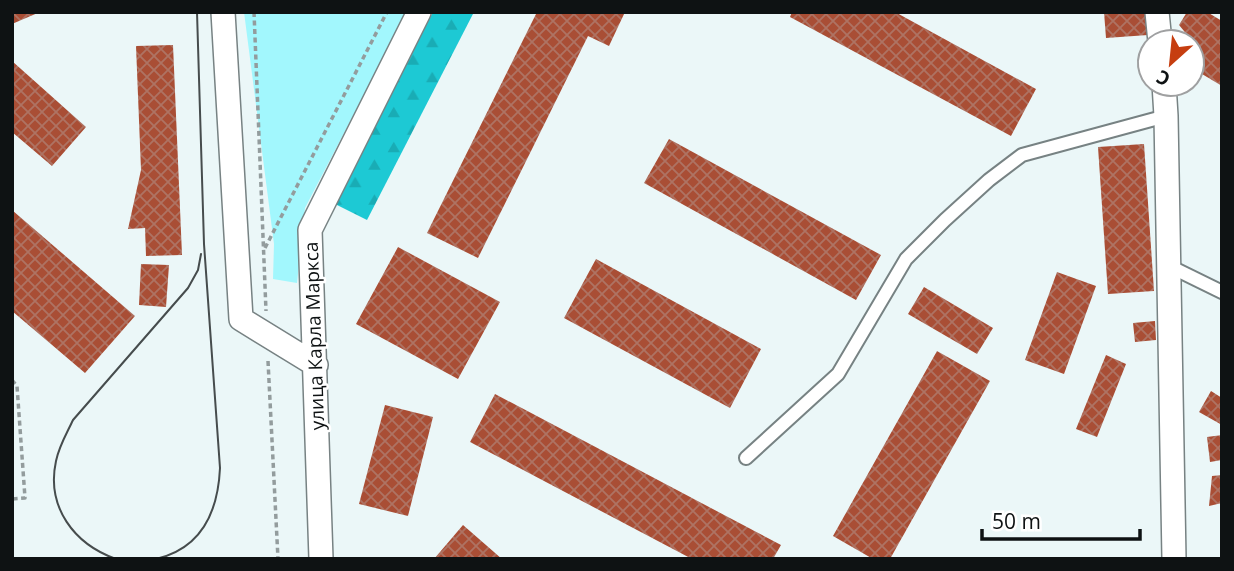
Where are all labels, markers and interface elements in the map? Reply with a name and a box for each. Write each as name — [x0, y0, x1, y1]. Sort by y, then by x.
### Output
north arrow — [1136, 28, 1206, 98]
text: С — [1152, 64, 1175, 92]
street label: улица Карла Маркса — [298, 241, 330, 431]
scale bar — [982, 498, 1140, 542]
text: 50 m — [992, 507, 1041, 535]

